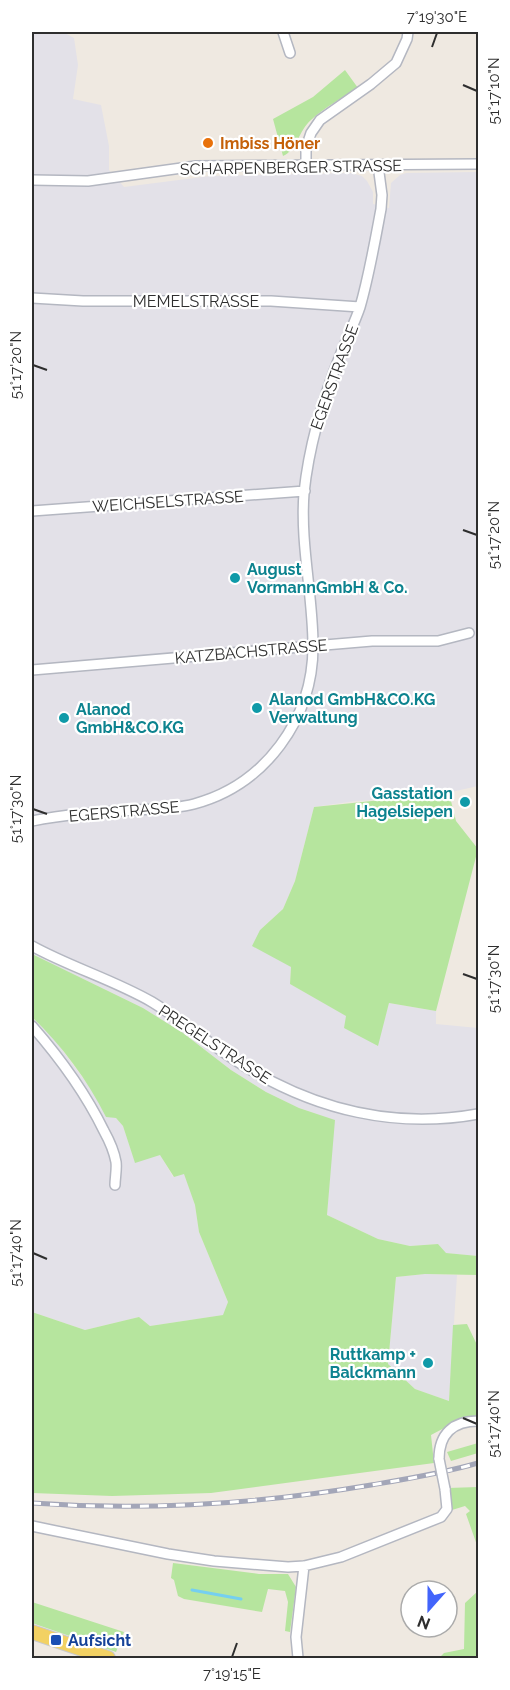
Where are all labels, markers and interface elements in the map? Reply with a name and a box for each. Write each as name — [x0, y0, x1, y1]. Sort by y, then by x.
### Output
text: 7°19'30"E — [407, 8, 467, 26]
text: 51°17'10"N — [485, 57, 503, 125]
place label: Imbiss Höner — [220, 134, 320, 153]
marker: Imbiss Höner — [201, 136, 215, 150]
street label: SCHARPENBERGER STRASSE — [180, 156, 402, 179]
street label: MEMELSTRASSE — [133, 292, 260, 311]
street label: EGERSTRASSE — [307, 322, 362, 432]
text: 51°17'20"N — [7, 331, 25, 399]
street label: WEICHSELSTRASSE — [92, 487, 245, 516]
text: 51°17'20"N — [485, 501, 503, 569]
place label: August VormannGmbH & Co. — [247, 560, 408, 597]
marker: August VormannGmbH & Co. — [228, 571, 242, 585]
street label: KATZBACHSTRASSE — [174, 635, 328, 668]
place label: Alanod GmbH&CO.KG Verwaltung — [269, 690, 435, 727]
place label: Alanod GmbH&CO.KG — [76, 700, 184, 737]
marker: Alanod GmbH&CO.KG Verwaltung — [250, 701, 264, 715]
marker: Alanod GmbH&CO.KG — [57, 711, 71, 725]
text: 51°17'30"N — [7, 775, 25, 843]
place label: Gasstation Hagelsiepen — [356, 784, 453, 821]
marker: Gasstation Hagelsiepen — [458, 795, 472, 809]
street label: EGERSTRASSE — [68, 797, 180, 826]
text: 51°17'30"N — [485, 945, 503, 1013]
street label: PREGELSTRASSE — [155, 1001, 275, 1088]
text: 51°17'40"N — [7, 1219, 25, 1287]
place label: Ruttkamp + Balckmann — [330, 1345, 416, 1382]
marker: Ruttkamp + Balckmann — [421, 1356, 435, 1370]
text: 51°17'40"N — [485, 1390, 503, 1458]
north arrow — [399, 1579, 459, 1639]
text: N — [415, 1611, 433, 1634]
place label: Aufsicht — [68, 1631, 131, 1650]
marker: Aufsicht — [49, 1633, 63, 1647]
text: 7°19'15"E — [203, 1665, 261, 1683]

